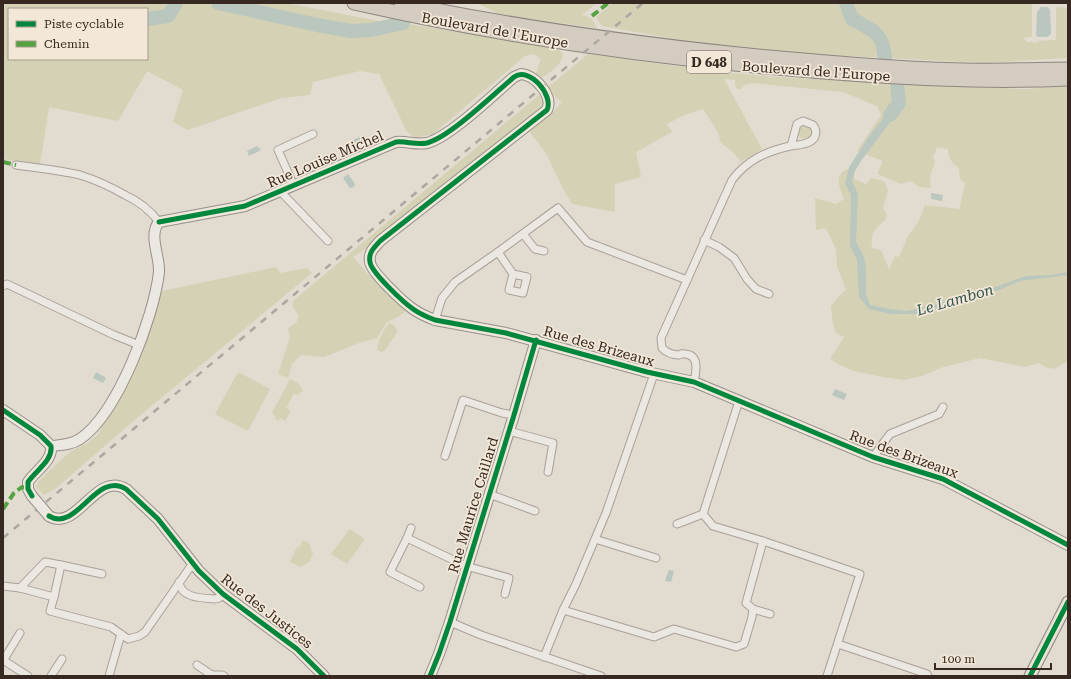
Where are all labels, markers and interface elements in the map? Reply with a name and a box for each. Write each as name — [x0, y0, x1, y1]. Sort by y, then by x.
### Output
legend — [8, 8, 148, 60]
street label: Boulevard de l'Europe — [420, 9, 570, 51]
text: Piste cyclable — [44, 17, 124, 31]
text: Chemin — [44, 37, 90, 51]
road number: D 648 — [687, 51, 731, 73]
street label: Boulevard de l'Europe — [741, 58, 891, 84]
street label: Rue Louise Michel — [265, 127, 386, 191]
water label: Le Lambon — [913, 280, 996, 320]
street label: Rue des Brizeaux — [542, 323, 656, 369]
street label: Rue des Brizeaux — [847, 427, 961, 481]
street label: Rue Maurice Caillard — [445, 435, 501, 575]
street label: Rue des Justices — [218, 570, 316, 652]
scale bar — [935, 645, 1051, 671]
text: 100 m — [941, 652, 975, 666]

